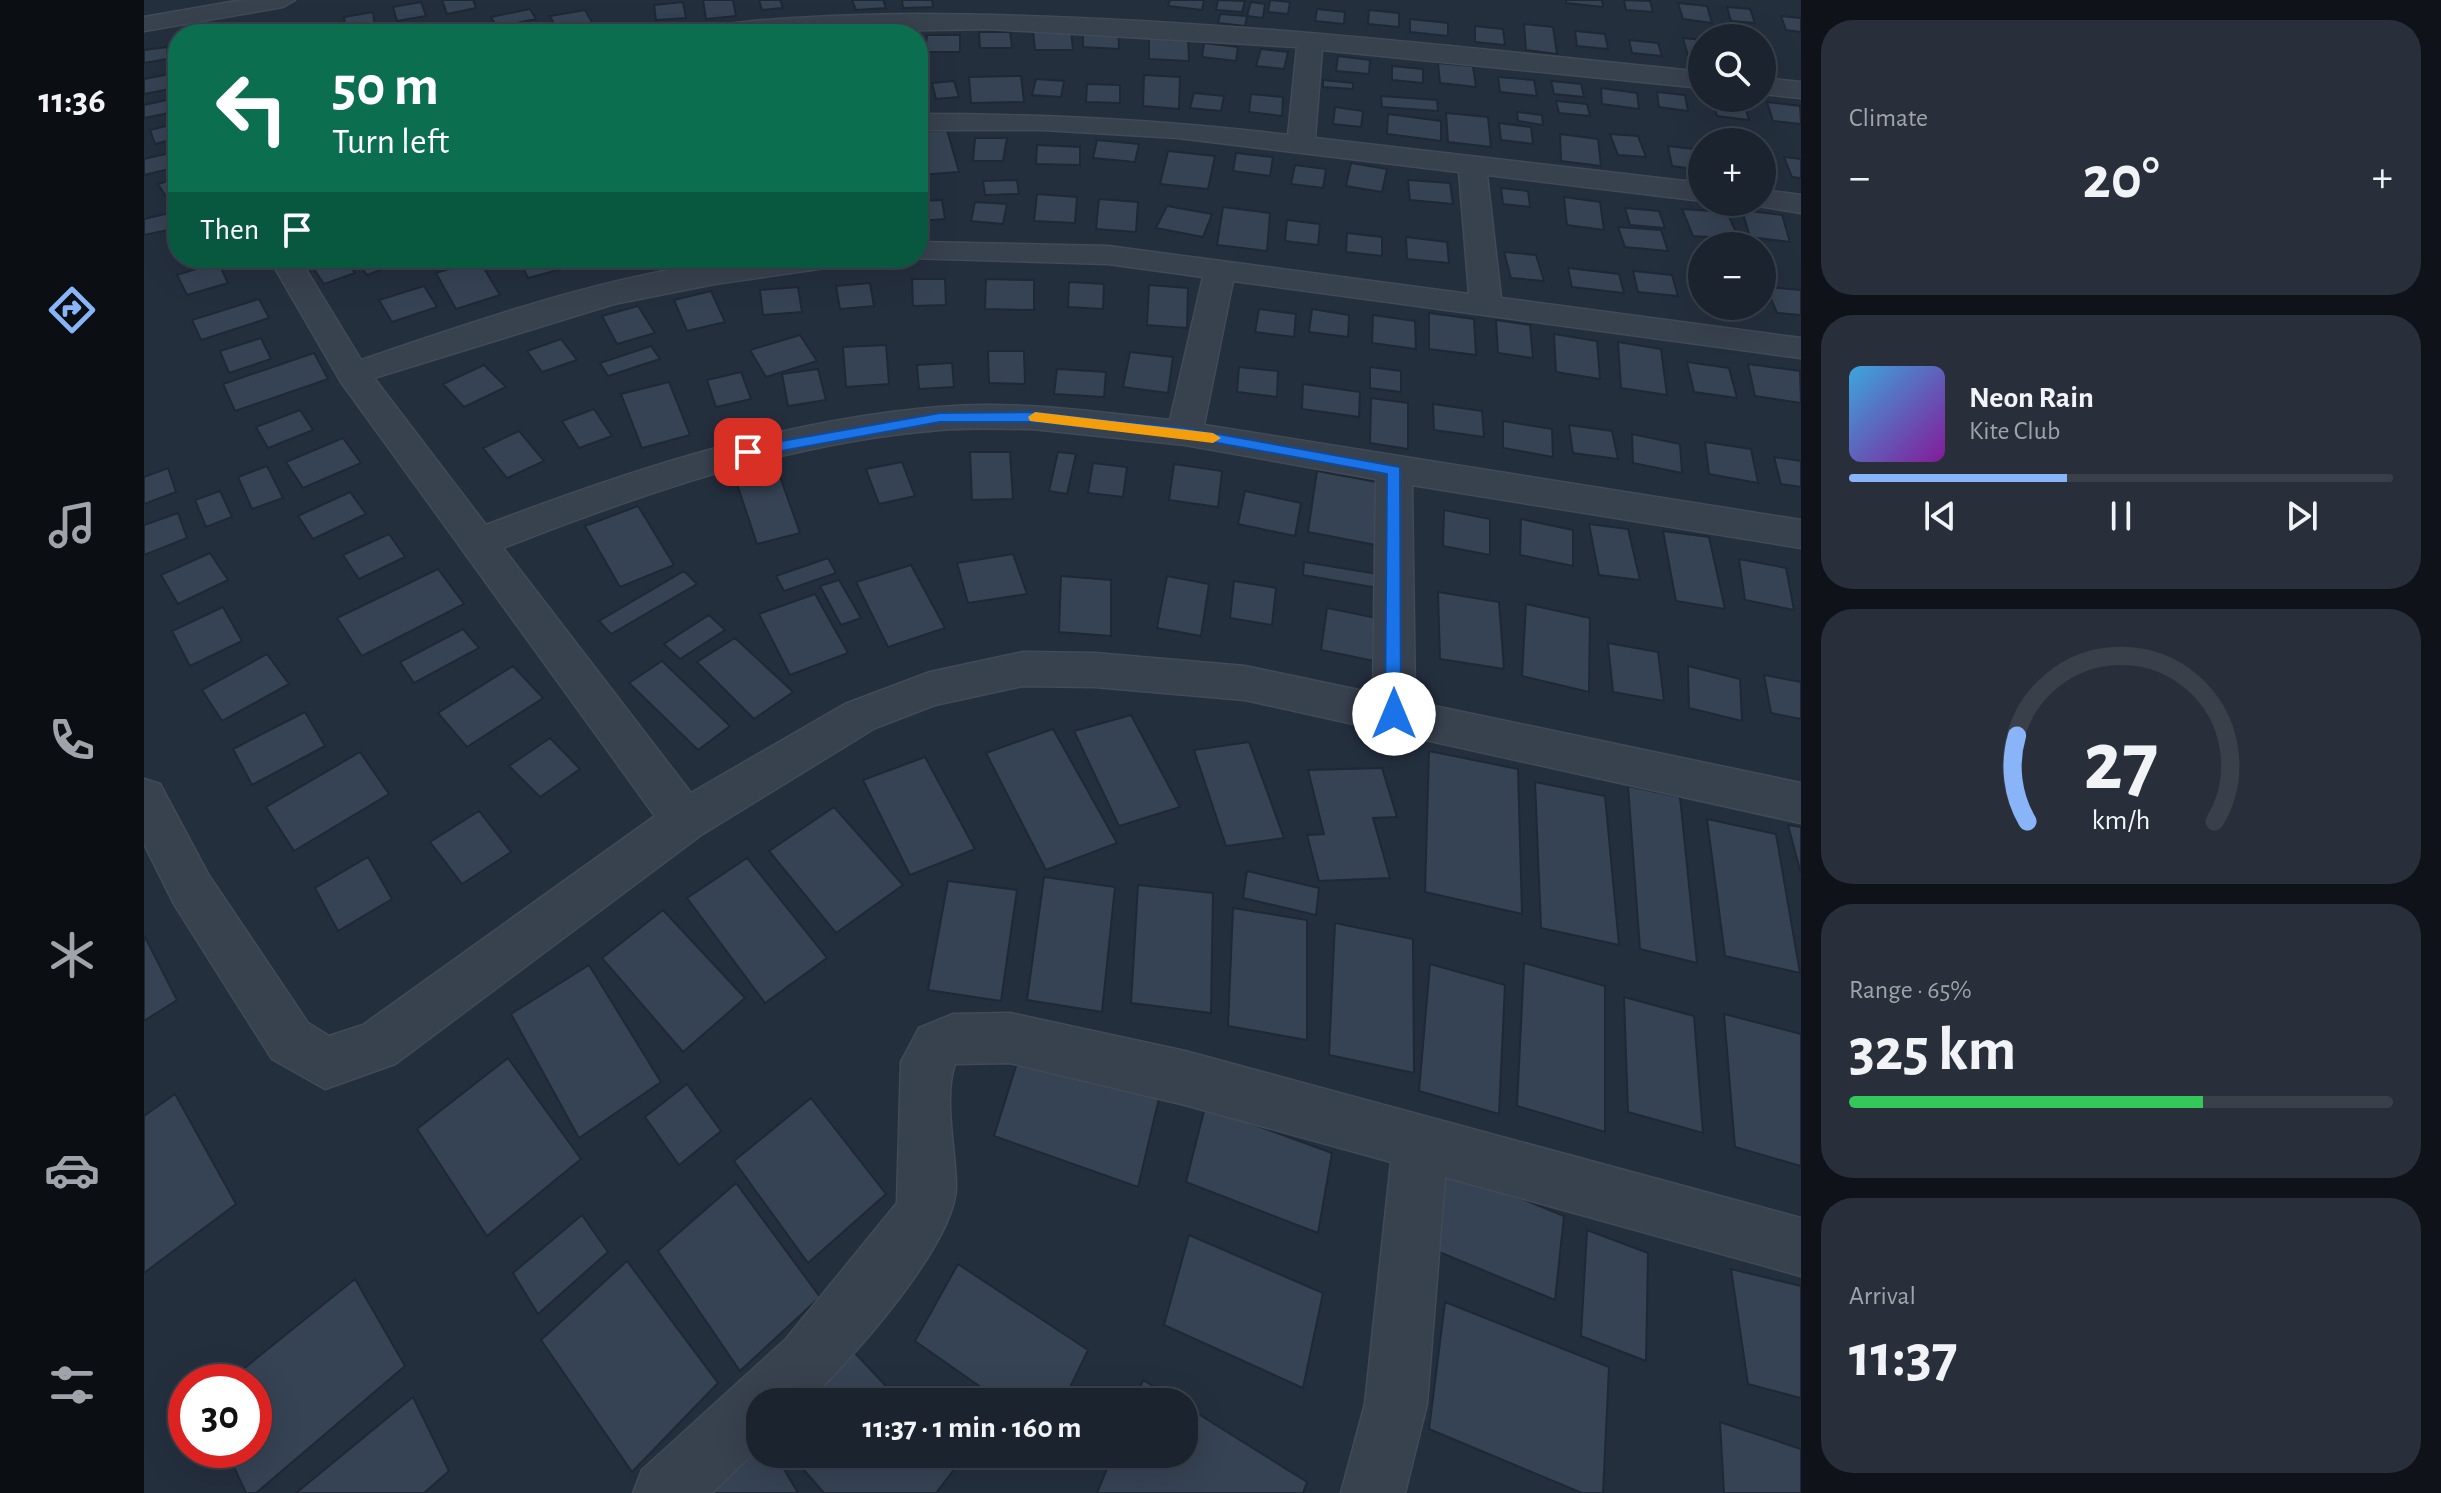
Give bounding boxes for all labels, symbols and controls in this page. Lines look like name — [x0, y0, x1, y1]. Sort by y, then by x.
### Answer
map controls — [1688, 24, 1776, 320]
button: search — [1688, 24, 1776, 112]
icon: left — [200, 56, 304, 160]
text: 50 m — [332, 59, 439, 115]
text: 11:36 — [38, 83, 106, 119]
text: Climate — [1849, 105, 1928, 131]
text: Turn left — [332, 124, 449, 160]
button: + — [1688, 128, 1776, 216]
text: 20° — [2082, 149, 2160, 209]
text: − — [1849, 156, 1870, 200]
text: + — [2372, 156, 2393, 200]
icon: arrive — [275, 208, 319, 252]
text: Then — [200, 215, 259, 245]
button: − — [1688, 232, 1776, 320]
icon: directions — [44, 282, 100, 338]
text: Neon Rain — [1969, 383, 2094, 413]
pin — [714, 418, 782, 486]
text: Kite Club — [1969, 418, 2060, 444]
icon: arrive — [726, 430, 770, 474]
icon: previous — [1918, 494, 1962, 538]
icon: pause — [2099, 494, 2143, 538]
icon: next — [2280, 494, 2324, 538]
icon: music — [44, 497, 100, 553]
position arrow — [1352, 672, 1436, 756]
icon: phone — [44, 712, 100, 768]
text: 27 — [2083, 721, 2159, 805]
text: km/h — [2092, 807, 2150, 836]
icon: climate — [44, 927, 100, 983]
text: Range · 65% — [1849, 977, 1972, 1003]
text: 325 km — [1849, 1021, 2016, 1081]
icon: car — [44, 1142, 100, 1198]
text: Arrival — [1849, 1283, 1916, 1309]
text: 11:37 — [1849, 1327, 1958, 1387]
icon: filters — [44, 1357, 100, 1413]
speed limit sign: 30 — [168, 1364, 272, 1468]
text: 11:37 · 1 min · 160 m — [862, 1413, 1082, 1443]

